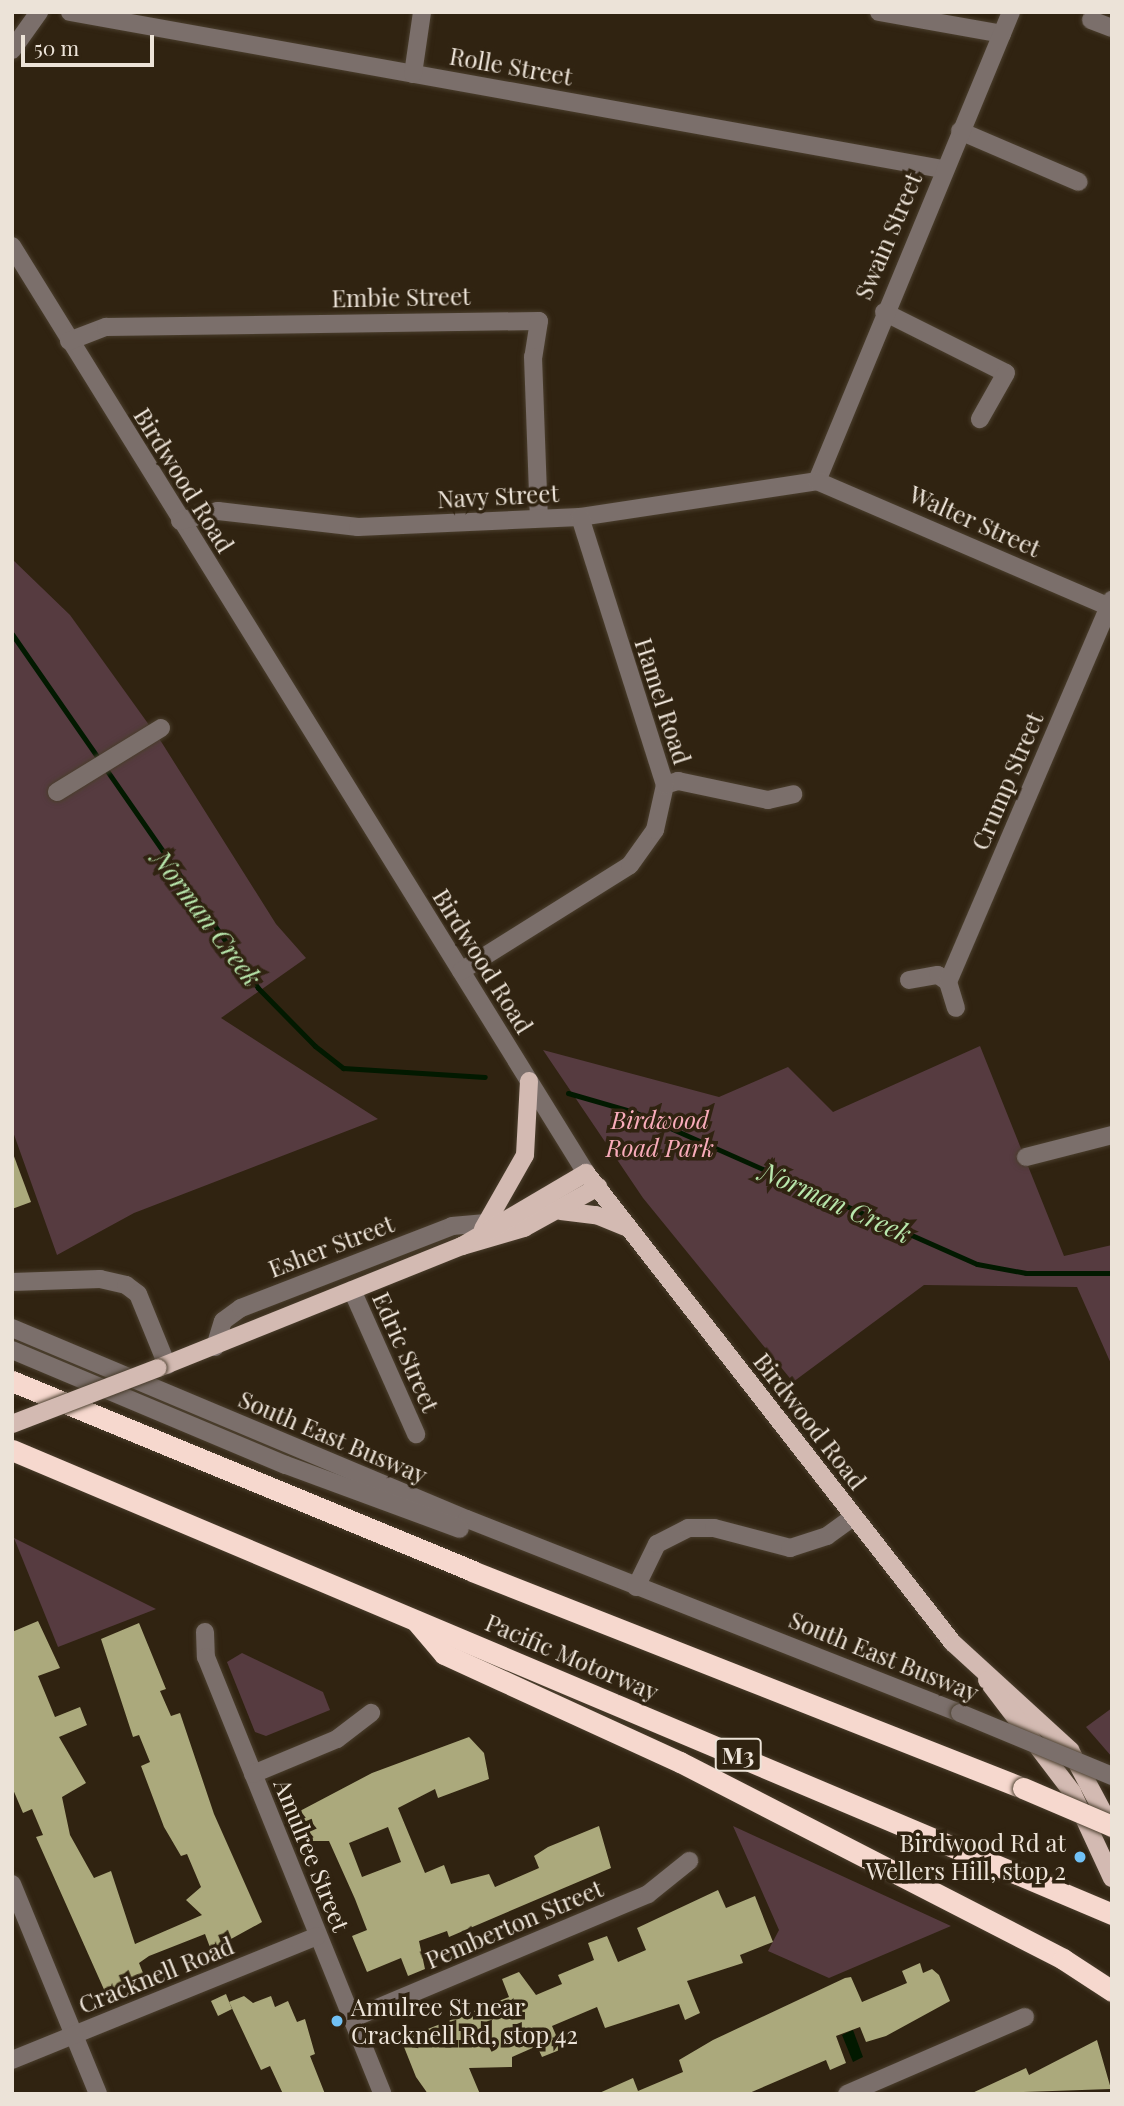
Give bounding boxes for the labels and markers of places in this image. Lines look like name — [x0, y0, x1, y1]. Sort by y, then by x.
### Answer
place label: Birdwood Rd at Wellers Hill, stop 2 — [866, 1829, 1066, 1885]
marker: Birdwood Rd at Wellers Hill, stop 2 — [1072, 1849, 1088, 1865]
place label: Amulree St near Cracknell Rd, stop 42 — [351, 1993, 579, 2049]
marker: Amulree St near Cracknell Rd, stop 42 — [329, 2013, 345, 2029]

